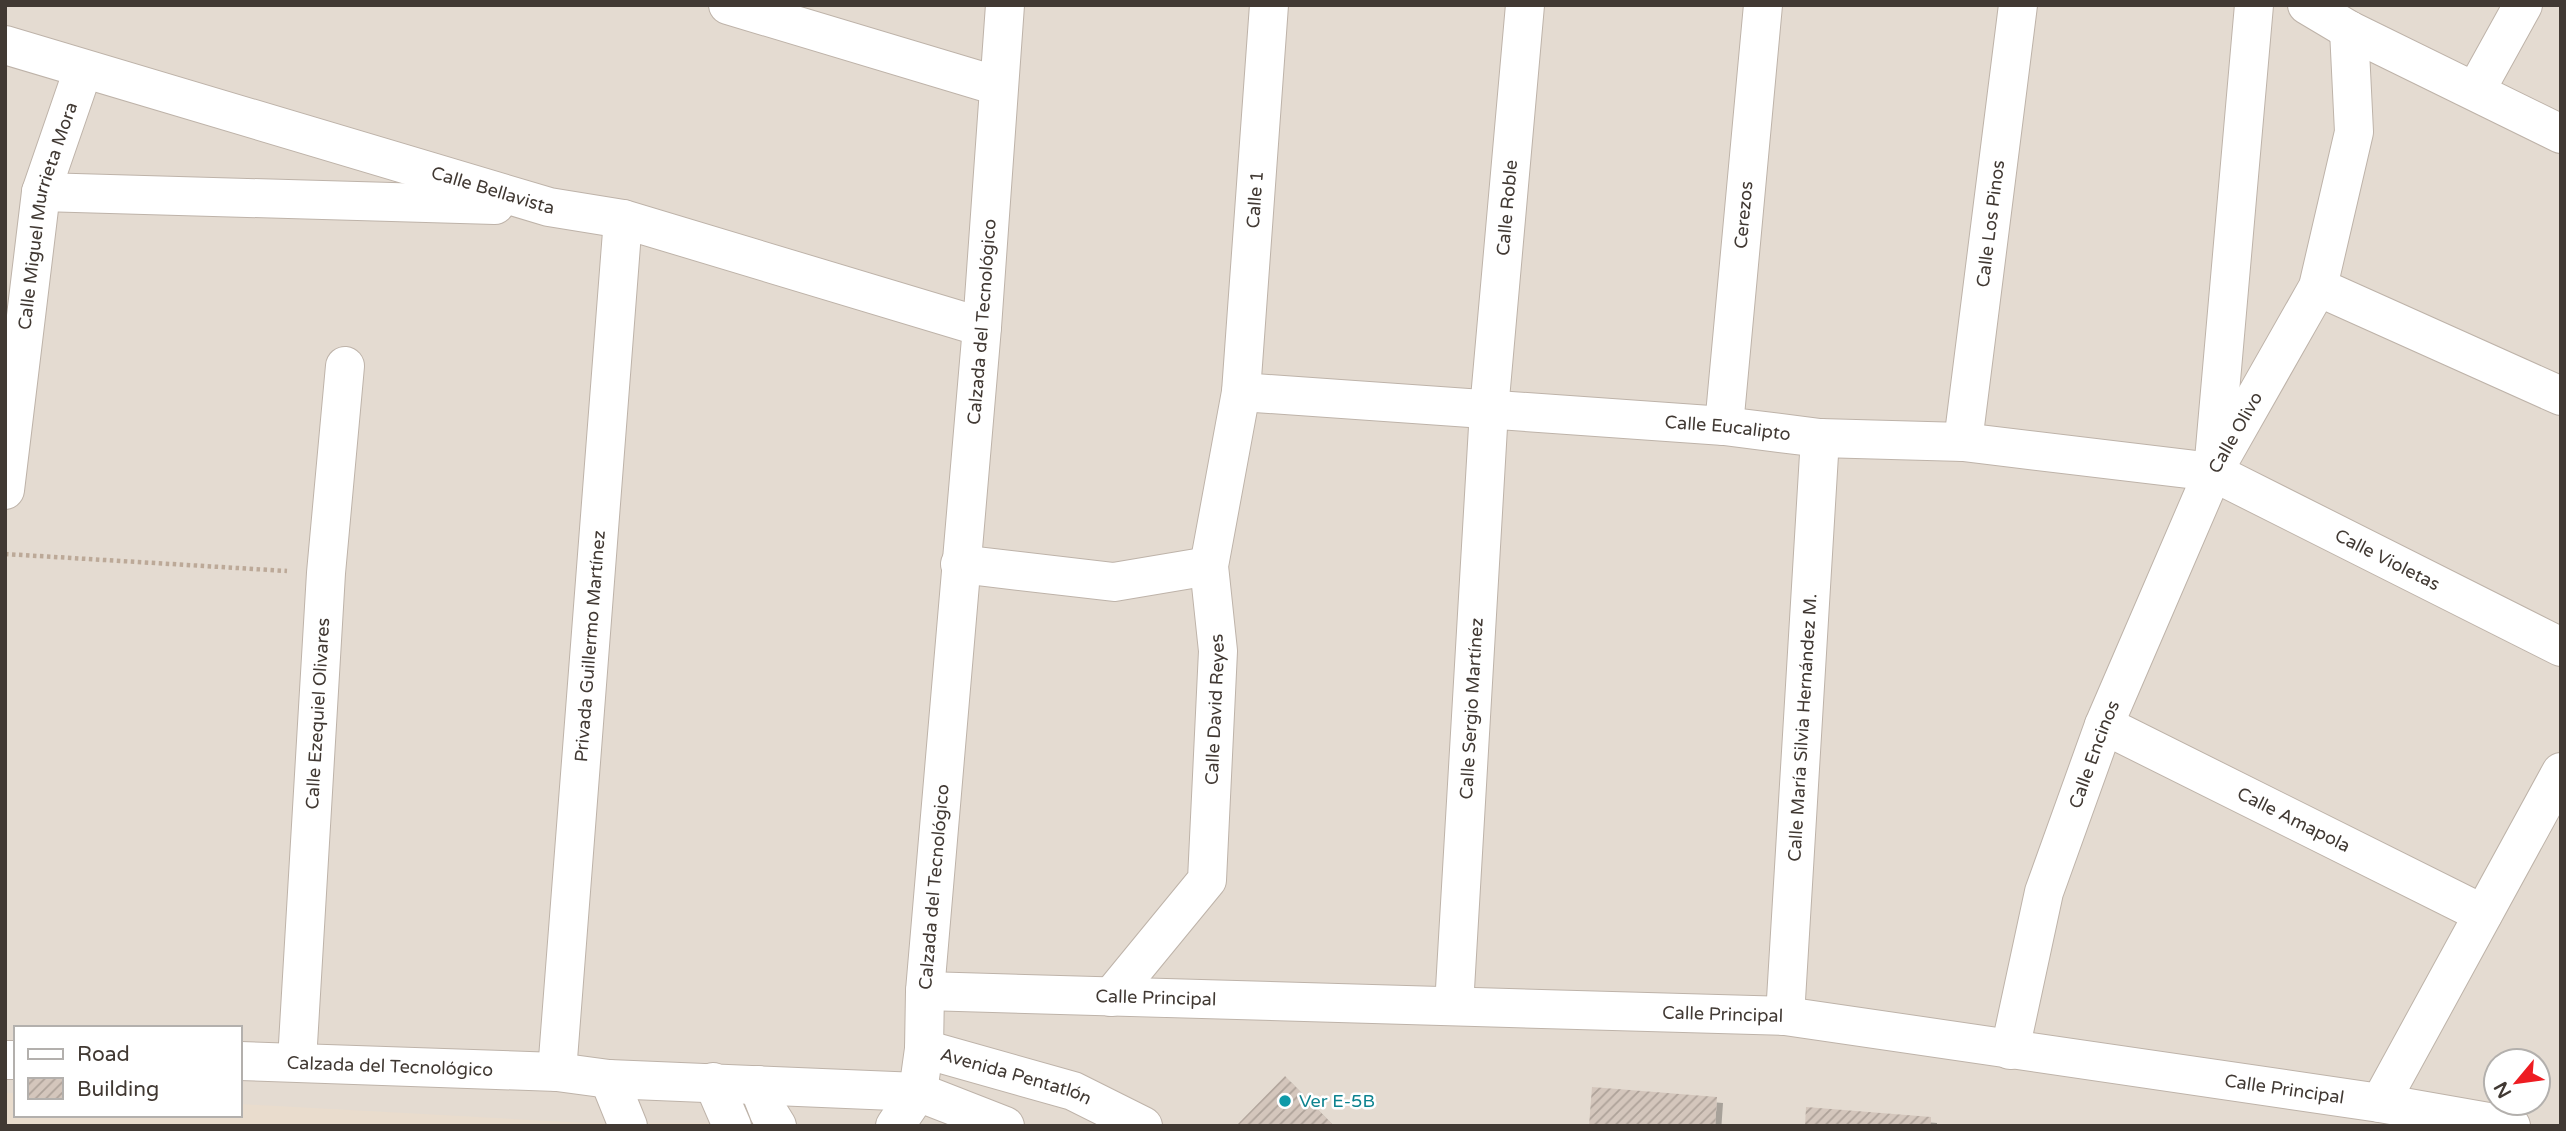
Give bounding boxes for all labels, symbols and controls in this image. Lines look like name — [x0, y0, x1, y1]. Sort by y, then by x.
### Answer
street label: Calle Miguel Murrieta Mora — [13, 99, 82, 331]
street label: Calle Roble — [1492, 159, 1522, 257]
street label: Calle Los Pinos — [1972, 159, 2009, 289]
street label: Calle Bellavista — [429, 162, 556, 219]
street label: Calle 1 — [1242, 170, 1268, 229]
street label: Cerezos — [1729, 180, 1758, 250]
street label: Calzada del Tecnológico — [963, 218, 1001, 426]
street label: Calle Olivo — [2204, 388, 2267, 477]
street label: Calle Eucalipto — [1664, 411, 1792, 445]
street label: Calle Violetas — [2331, 524, 2444, 595]
street label: Privada Guillermo Martínez — [570, 530, 610, 763]
street label: Calle María Silvia Hernández M. — [1783, 593, 1822, 862]
street label: Calle Ezequiel Olivares — [301, 617, 334, 810]
street label: Calle Sergio Martínez — [1455, 617, 1488, 800]
street label: Calle David Reyes — [1201, 633, 1229, 786]
street label: Calle Encinos — [2064, 697, 2124, 811]
street label: Calle Amapola — [2234, 782, 2354, 857]
street label: Calzada del Tecnológico — [914, 783, 954, 991]
street label: Calle Principal — [1095, 985, 1217, 1010]
street label: Calle Principal — [1662, 1001, 1783, 1027]
legend — [14, 1026, 242, 1117]
text: Road — [77, 1042, 130, 1067]
street label: Avenida Pentatlón — [938, 1043, 1096, 1110]
north arrow — [2482, 1047, 2552, 1117]
street label: Calzada del Tecnológico — [286, 1052, 493, 1081]
street label: Calle Principal — [2223, 1069, 2346, 1109]
text: Building — [77, 1077, 159, 1102]
text: N — [2490, 1078, 2516, 1102]
place label: Ver E-5B — [1299, 1090, 1375, 1112]
marker: Ver E-5B — [1277, 1093, 1293, 1109]

